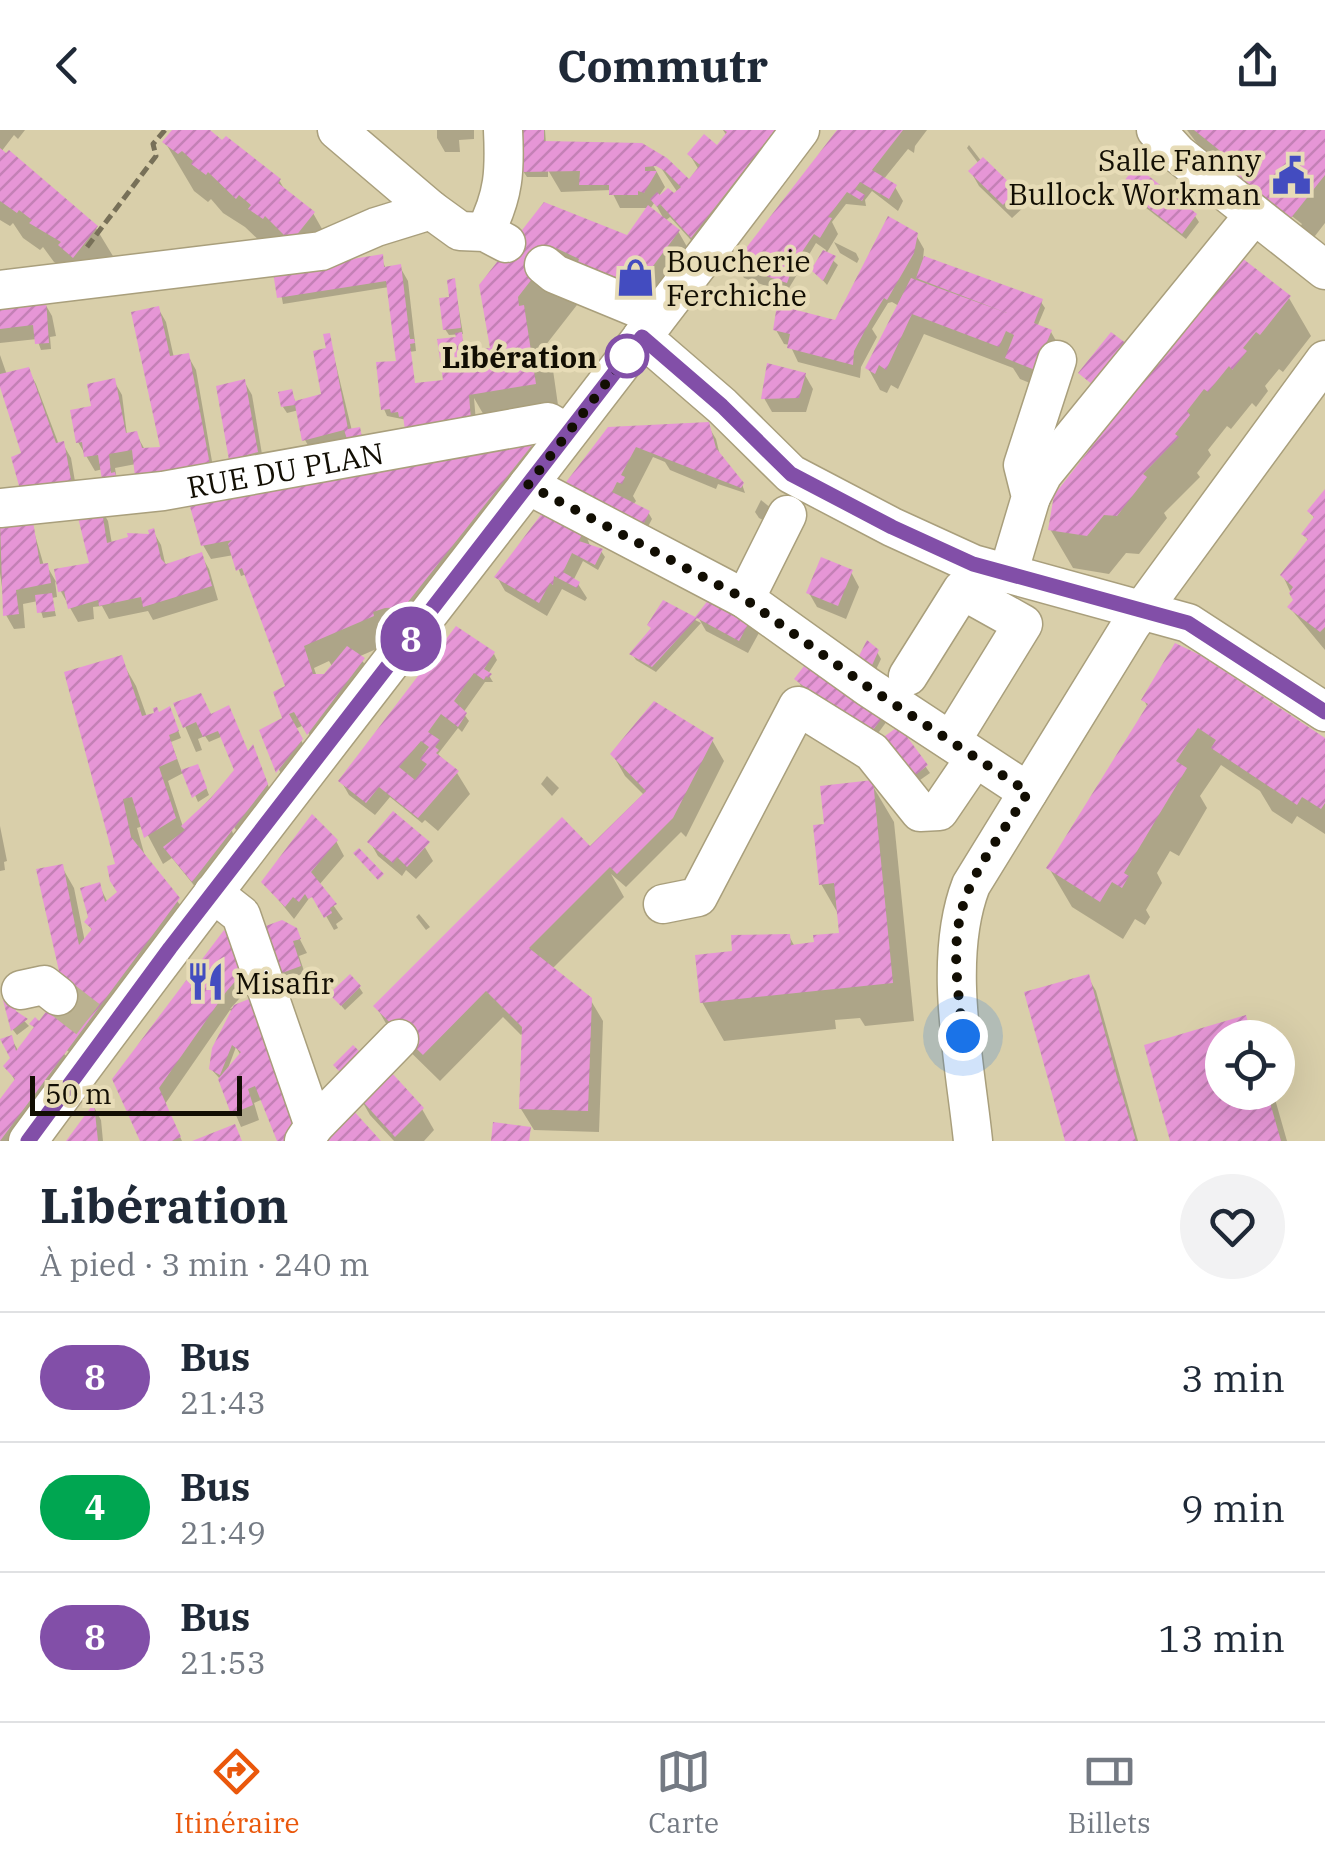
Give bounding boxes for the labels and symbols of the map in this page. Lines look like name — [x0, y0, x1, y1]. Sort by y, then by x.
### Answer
place label: Salle Fanny Bullock Workman — [1008, 140, 1261, 213]
public building icon: Salle Fanny Bullock Workman — [1270, 155, 1312, 197]
place label: Boucherie Ferchiche — [666, 241, 811, 314]
shop icon: Boucherie Ferchiche — [615, 256, 657, 298]
marker: Libération — [606, 335, 648, 377]
place label: Libération — [442, 337, 597, 376]
street label: RUE DU PLAN — [184, 432, 387, 506]
line badge: 8 — [378, 606, 444, 672]
restaurant icon: Misafir — [184, 961, 226, 1003]
place label: Misafir — [235, 963, 334, 1002]
your location — [938, 1011, 988, 1061]
scale bar — [30, 1071, 242, 1116]

